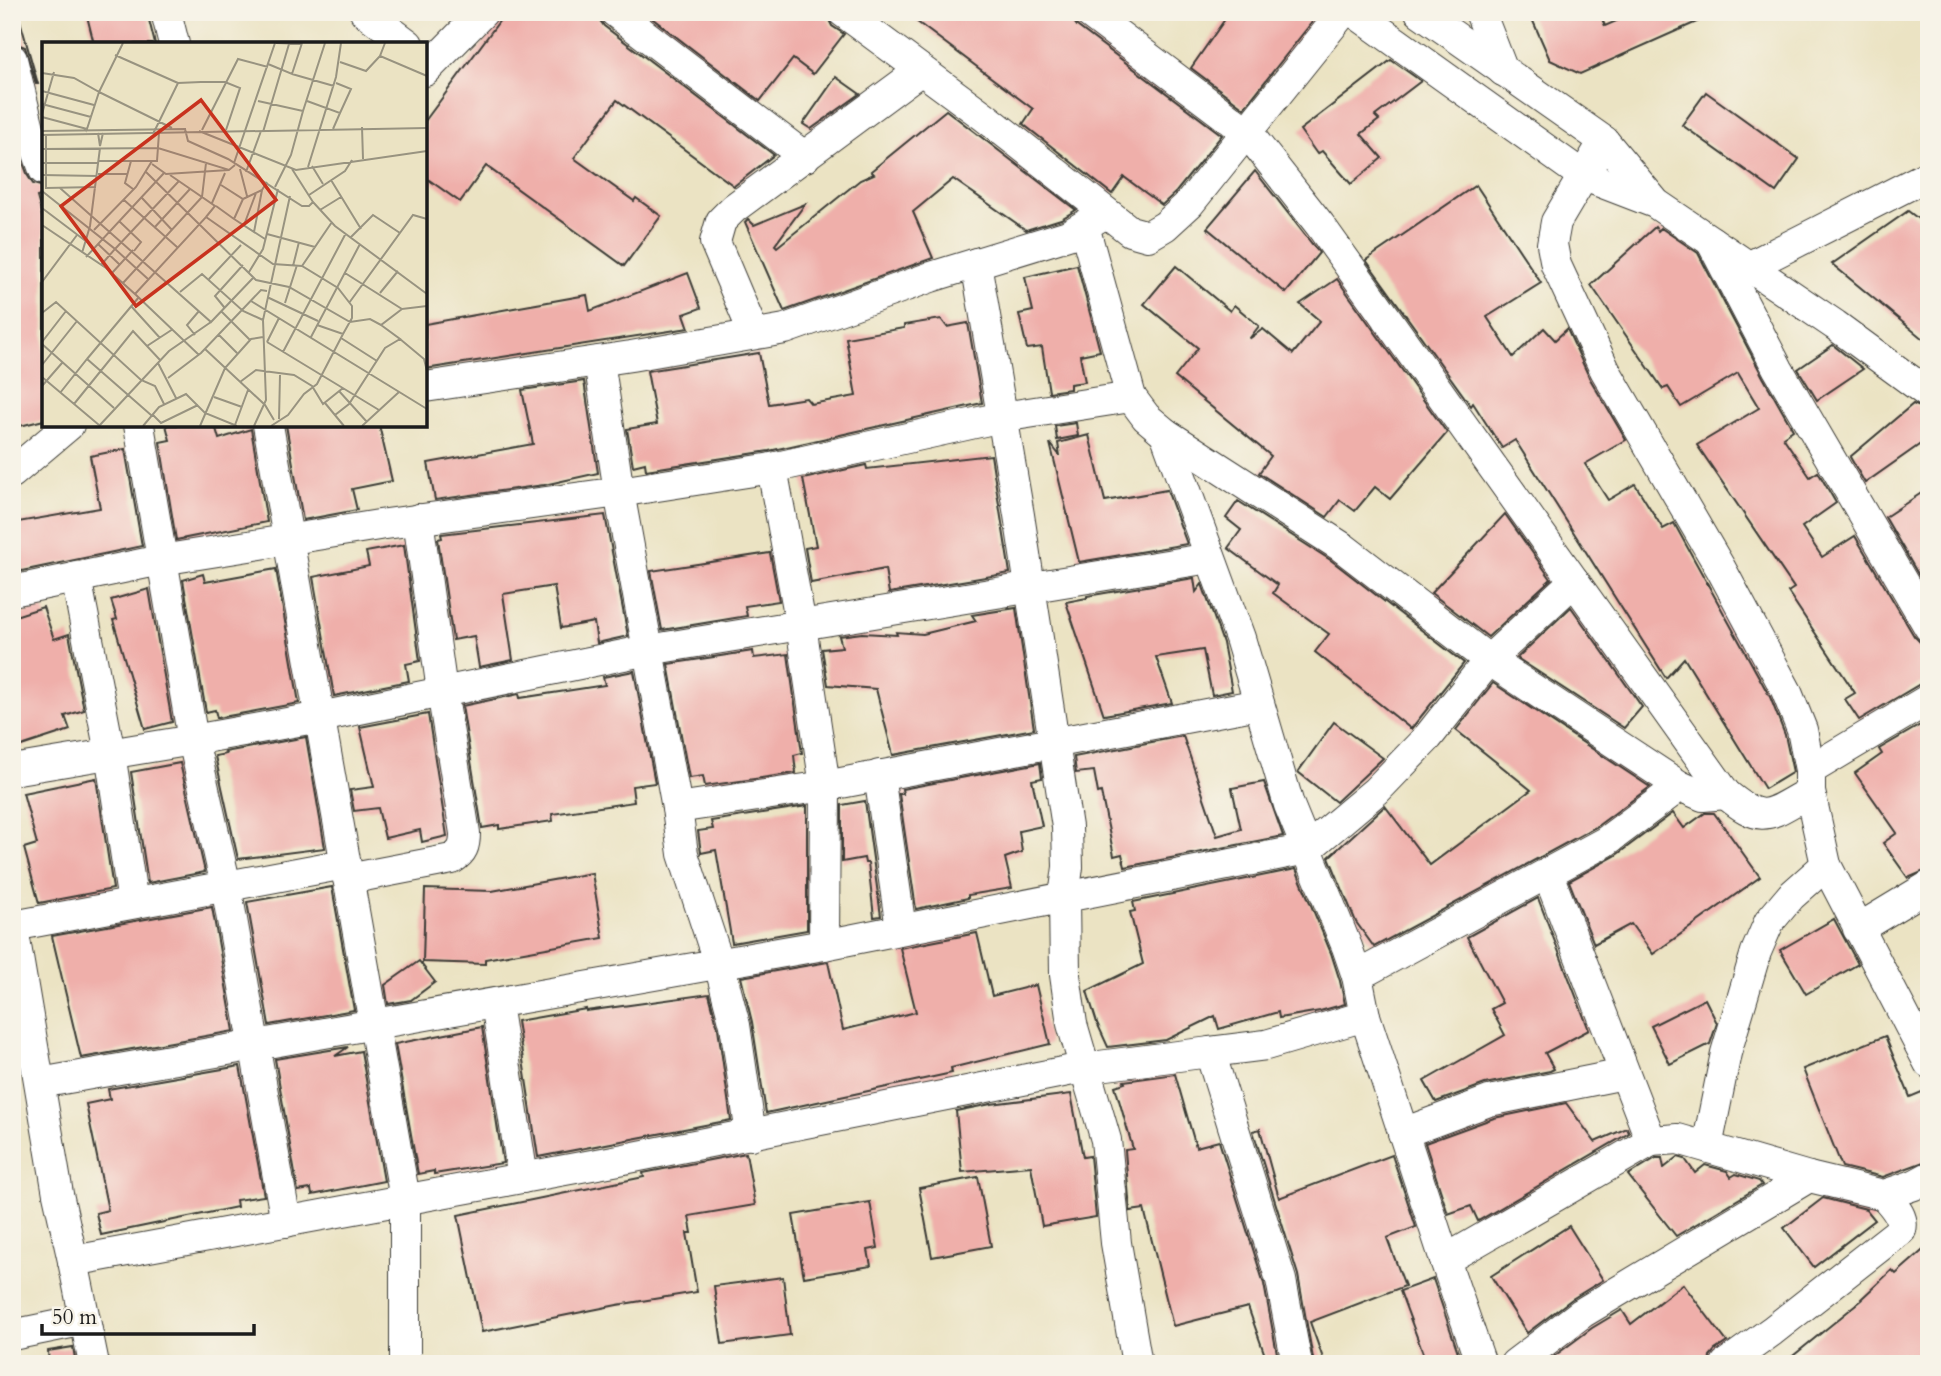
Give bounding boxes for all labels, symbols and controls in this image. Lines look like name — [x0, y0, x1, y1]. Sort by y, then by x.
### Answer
inset map — [42, 42, 427, 427]
scale bar — [42, 1292, 254, 1336]
text: 50 m — [52, 1303, 97, 1332]

